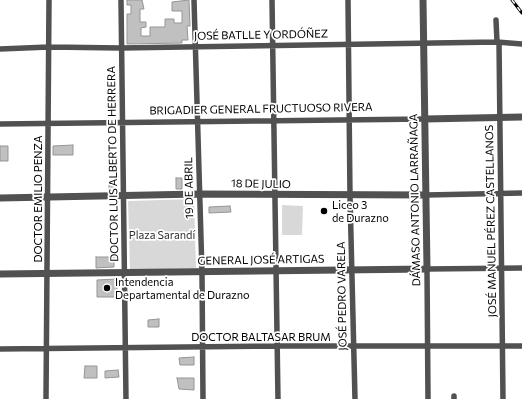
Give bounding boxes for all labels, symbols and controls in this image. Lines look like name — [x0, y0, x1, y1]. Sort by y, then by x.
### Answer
street label: JOSÉ BATLLE Y ORDÓÑEZ — [194, 27, 328, 43]
street label: DOCTOR LUIS ALBERTO DE HERRERA — [105, 66, 121, 262]
street label: BRIGADIER GENERAL FRUCTUOSO RIVERA — [149, 100, 373, 118]
street label: DÁMASO ANTONIO LARRAÑAGA — [407, 114, 423, 286]
street label: JOSÉ MANUEL PÉREZ CASTELLANOS — [483, 125, 499, 317]
street label: DOCTOR EMILIO PENZA — [31, 135, 45, 263]
street label: 19 DE ABRIL — [182, 157, 196, 219]
street label: 18 DE JULIO — [231, 177, 291, 191]
place label: Liceo 3 de Durazno — [332, 198, 389, 224]
marker: Liceo 3 de Durazno — [319, 206, 329, 216]
park label: Plaza Sarandí — [129, 228, 195, 242]
street label: JOSÉ PEDRO VARELA — [334, 241, 350, 351]
street label: GENERAL JOSÉ ARTIGAS — [197, 252, 325, 268]
place label: Intendencia Departamental de Durazno — [115, 275, 250, 301]
marker: Intendencia Departamental de Durazno — [102, 283, 112, 293]
street label: DOCTOR BALTASAR BRUM — [191, 330, 331, 344]

